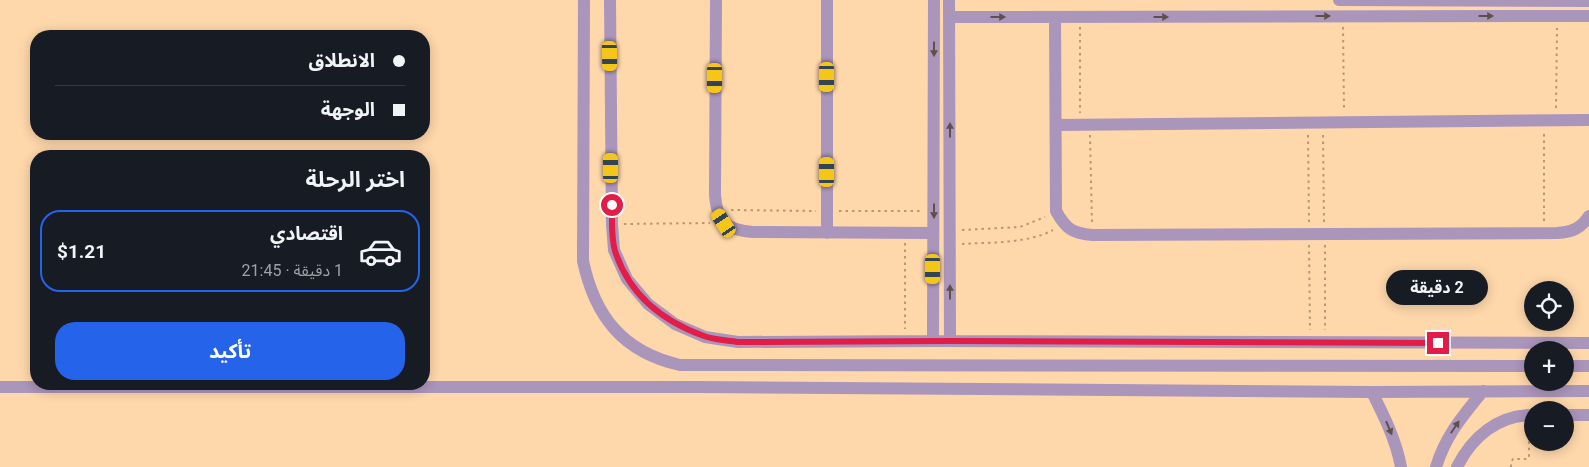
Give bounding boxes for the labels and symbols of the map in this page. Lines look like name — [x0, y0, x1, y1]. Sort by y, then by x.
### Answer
one-way arrow — [1316, 12, 1332, 20]
one-way arrow — [1478, 12, 1494, 20]
one-way arrow — [991, 13, 1007, 21]
one-way arrow — [1153, 13, 1169, 21]
car — [602, 41, 617, 71]
one-way arrow — [930, 41, 938, 57]
car — [819, 62, 834, 92]
car — [707, 63, 722, 93]
one-way arrow — [946, 121, 954, 137]
car — [603, 153, 618, 183]
car — [819, 157, 834, 187]
route start — [601, 194, 623, 216]
one-way arrow — [930, 203, 938, 219]
car — [709, 206, 738, 240]
car — [925, 254, 940, 284]
callout: 2 دقيقة — [1387, 270, 1489, 306]
one-way arrow — [946, 284, 954, 300]
route end — [1427, 332, 1449, 354]
one-way arrow — [1450, 420, 1460, 434]
one-way arrow — [1385, 421, 1393, 435]

